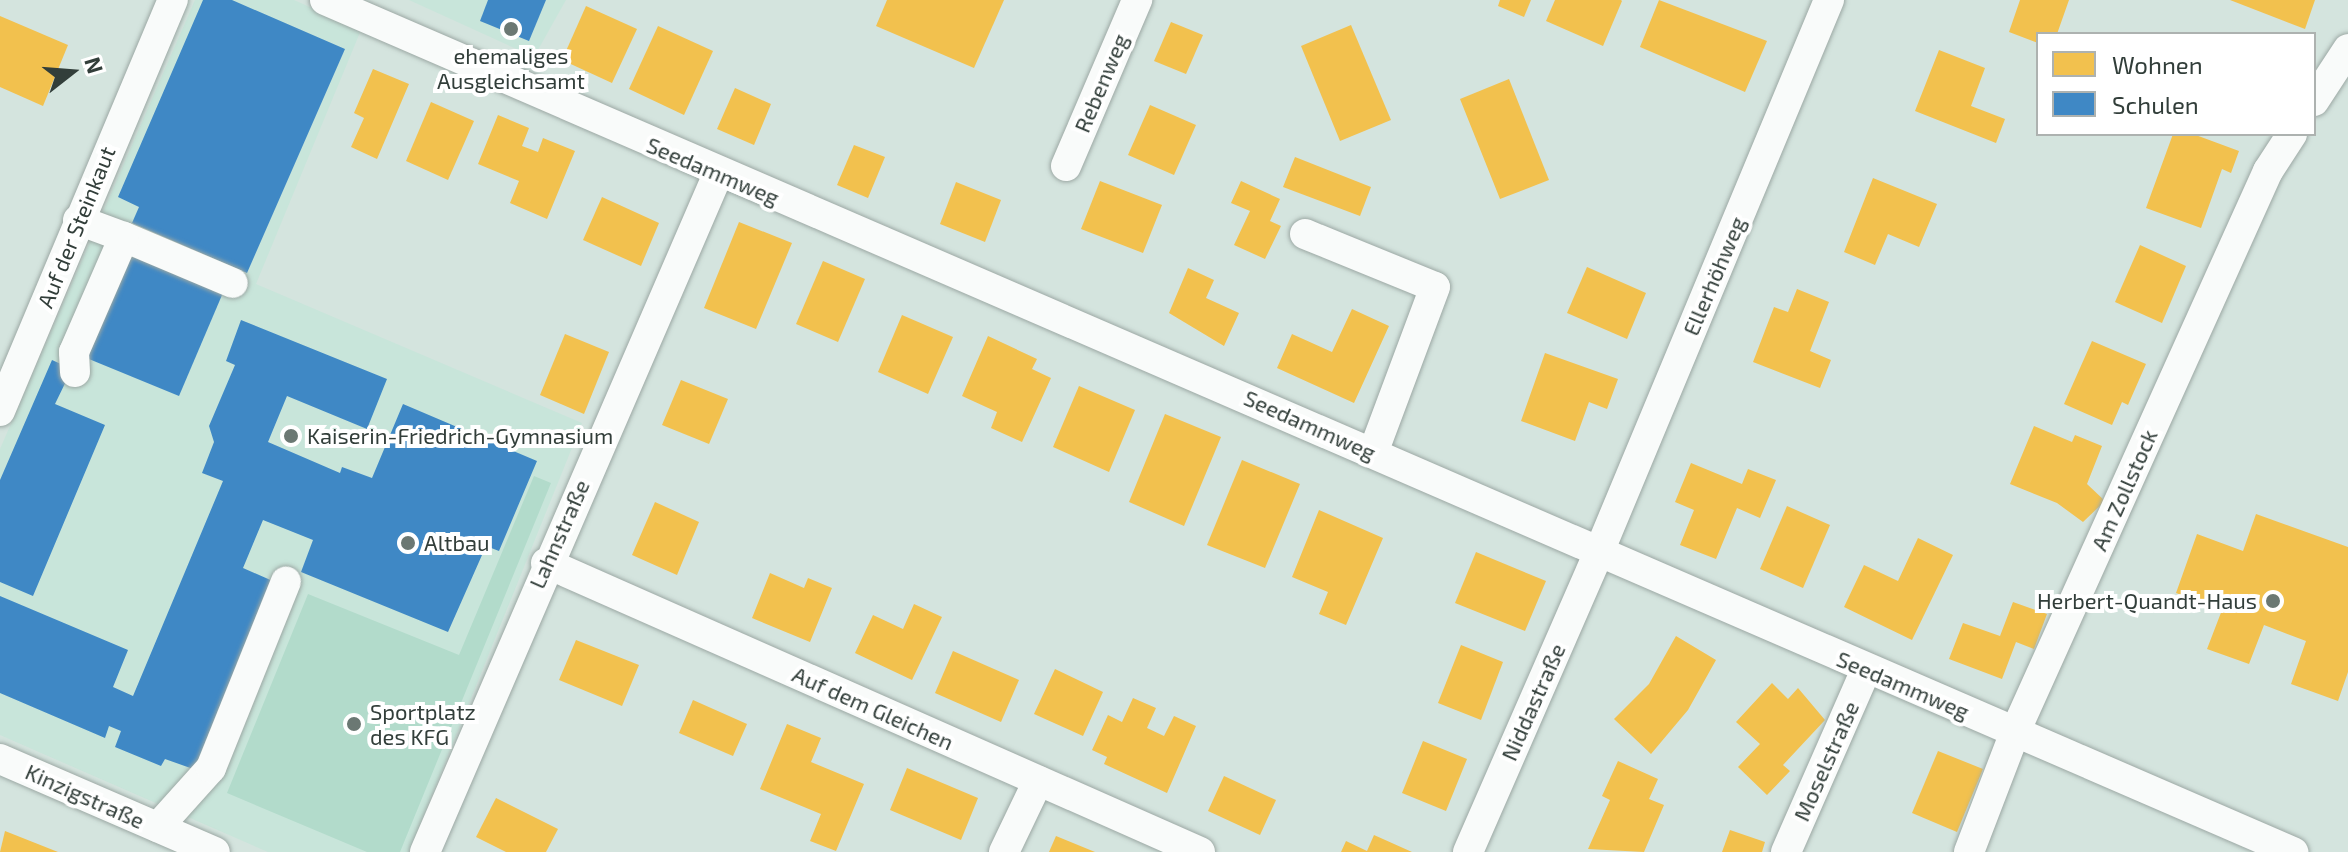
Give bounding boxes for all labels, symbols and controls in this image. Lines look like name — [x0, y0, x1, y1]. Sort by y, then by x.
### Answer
marker: ehemaliges Ausgleichsamt — [502, 20, 520, 38]
street label: Rebenweg — [1068, 30, 1134, 136]
north arrow — [32, 32, 112, 112]
legend — [2036, 32, 2316, 136]
place label: ehemaliges Ausgleichsamt — [437, 42, 585, 94]
text: Wohnen — [2112, 50, 2203, 79]
text: N — [80, 54, 110, 76]
text: Schulen — [2112, 90, 2199, 119]
street label: Seedammweg — [643, 131, 783, 211]
street label: Auf der Steinkaut — [31, 142, 121, 312]
street label: Ellerhöhweg — [1677, 213, 1751, 339]
street label: Seedammweg — [1240, 384, 1380, 466]
place label: Kaiserin-Friedrich-Gymnasium — [307, 423, 613, 449]
street label: Am Zollstock — [2086, 425, 2162, 555]
marker: Kaiserin-Friedrich-Gymnasium — [282, 427, 300, 445]
street label: Lahnstraße — [523, 476, 595, 592]
place label: Altbau — [424, 530, 490, 556]
marker: Altbau — [399, 534, 417, 552]
place label: Herbert-Quandt-Haus — [2037, 588, 2257, 614]
marker: Herbert-Quandt-Haus — [2264, 592, 2282, 610]
street label: Niddastraße — [1495, 639, 1571, 765]
street label: Seedammweg — [1833, 645, 1973, 725]
street label: Auf dem Gleichen — [788, 661, 958, 755]
street label: Moselstraße — [1788, 697, 1864, 825]
place label: Sportplatz des KFG — [370, 698, 476, 750]
marker: Sportplatz des KFG — [345, 715, 363, 733]
street label: Kinzigstraße — [21, 758, 149, 834]

